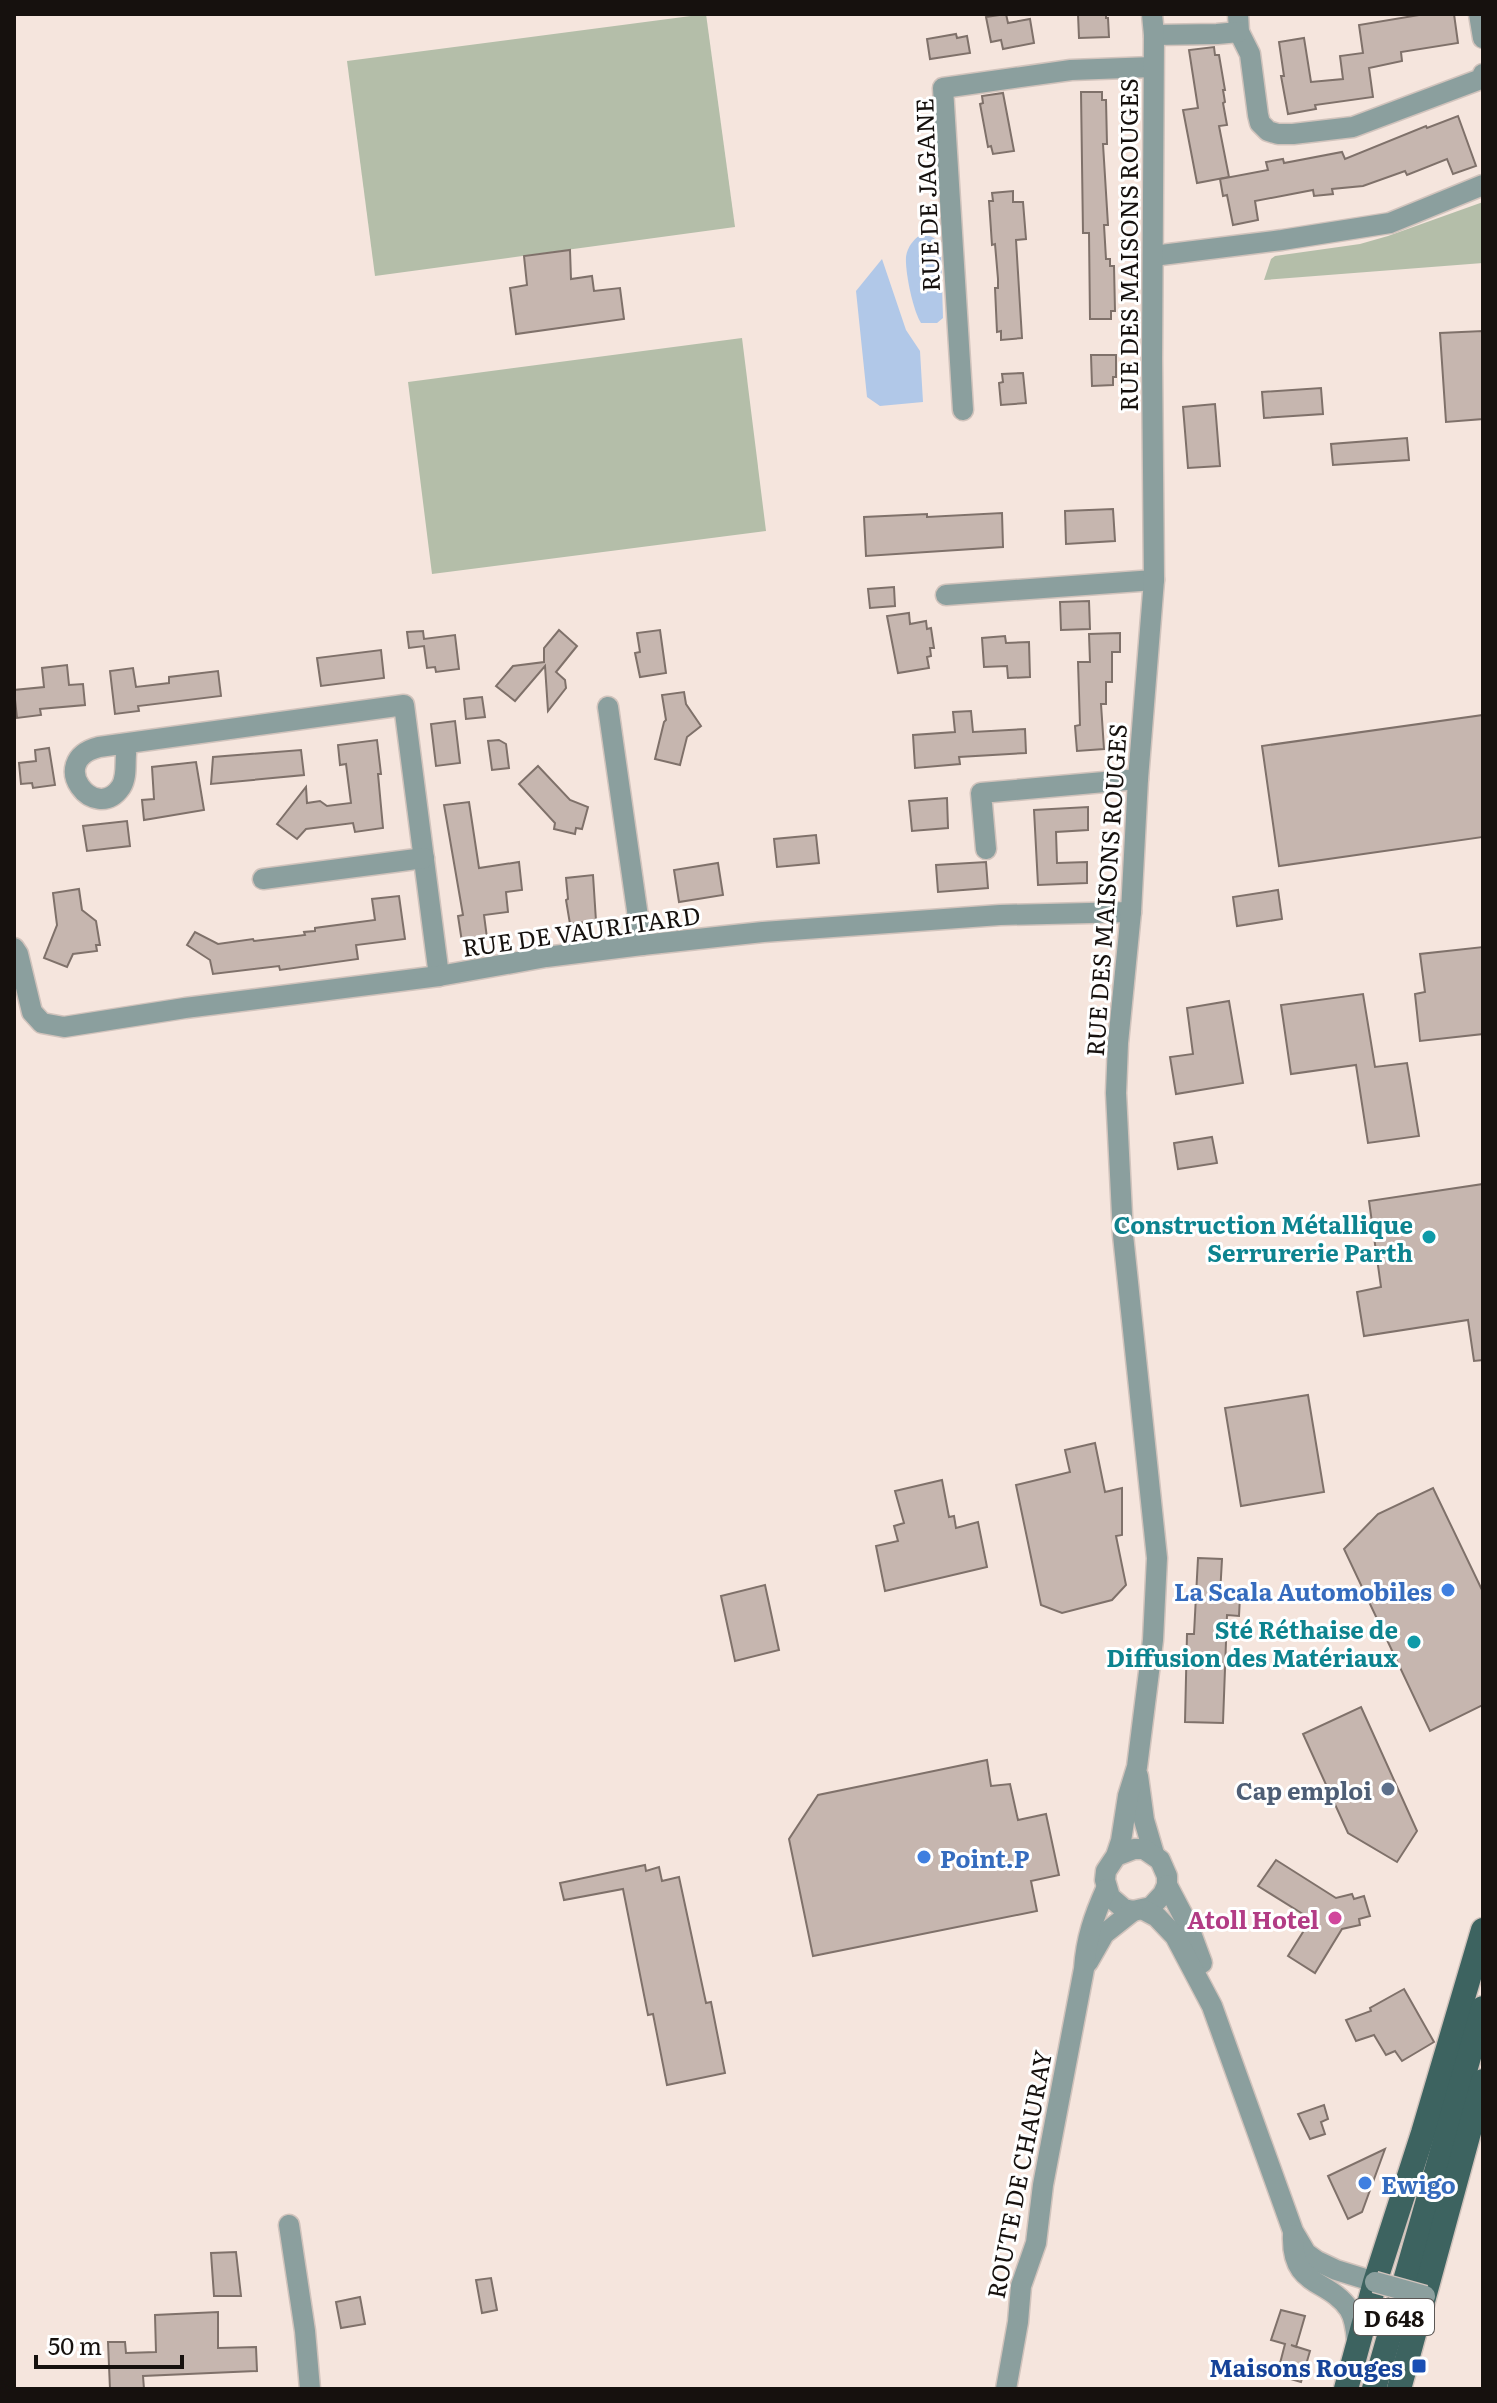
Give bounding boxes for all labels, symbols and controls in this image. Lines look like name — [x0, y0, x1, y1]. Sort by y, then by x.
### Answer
street label: RUE DES MAISONS ROUGES — [1110, 78, 1145, 412]
street label: RUE DE JAGANE — [905, 98, 947, 292]
street label: RUE DES MAISONS ROUGES — [1076, 722, 1134, 1058]
street label: RUE DE VAURITARD — [460, 896, 702, 964]
place label: Construction Métallique Serrurerie Parth — [1113, 1206, 1413, 1269]
marker: Construction Métallique Serrurerie Parth — [1420, 1228, 1438, 1246]
place label: La Scala Automobiles — [1174, 1573, 1432, 1608]
marker: La Scala Automobiles — [1439, 1581, 1457, 1599]
place label: Sté Réthaise de Diffusion des Matériaux — [1106, 1611, 1399, 1674]
marker: Sté Réthaise de Diffusion des Matériaux — [1405, 1633, 1423, 1651]
place label: Cap emploi — [1236, 1772, 1372, 1807]
marker: Cap emploi — [1379, 1780, 1397, 1798]
place label: Point.P — [940, 1840, 1030, 1875]
marker: Point.P — [915, 1848, 933, 1866]
place label: Atoll Hotel — [1187, 1901, 1319, 1936]
marker: Atoll Hotel — [1326, 1909, 1344, 1927]
street label: ROUTE DE CHAURAY — [977, 2047, 1059, 2301]
place label: Ewigo — [1381, 2166, 1456, 2201]
marker: Ewigo — [1356, 2174, 1374, 2192]
road number: D 648 — [1354, 2299, 1434, 2335]
scale bar — [36, 2319, 182, 2369]
text: 50 m — [48, 2327, 102, 2362]
place label: Maisons Rouges — [1209, 2349, 1403, 2384]
marker: Maisons Rouges — [1410, 2357, 1428, 2375]

